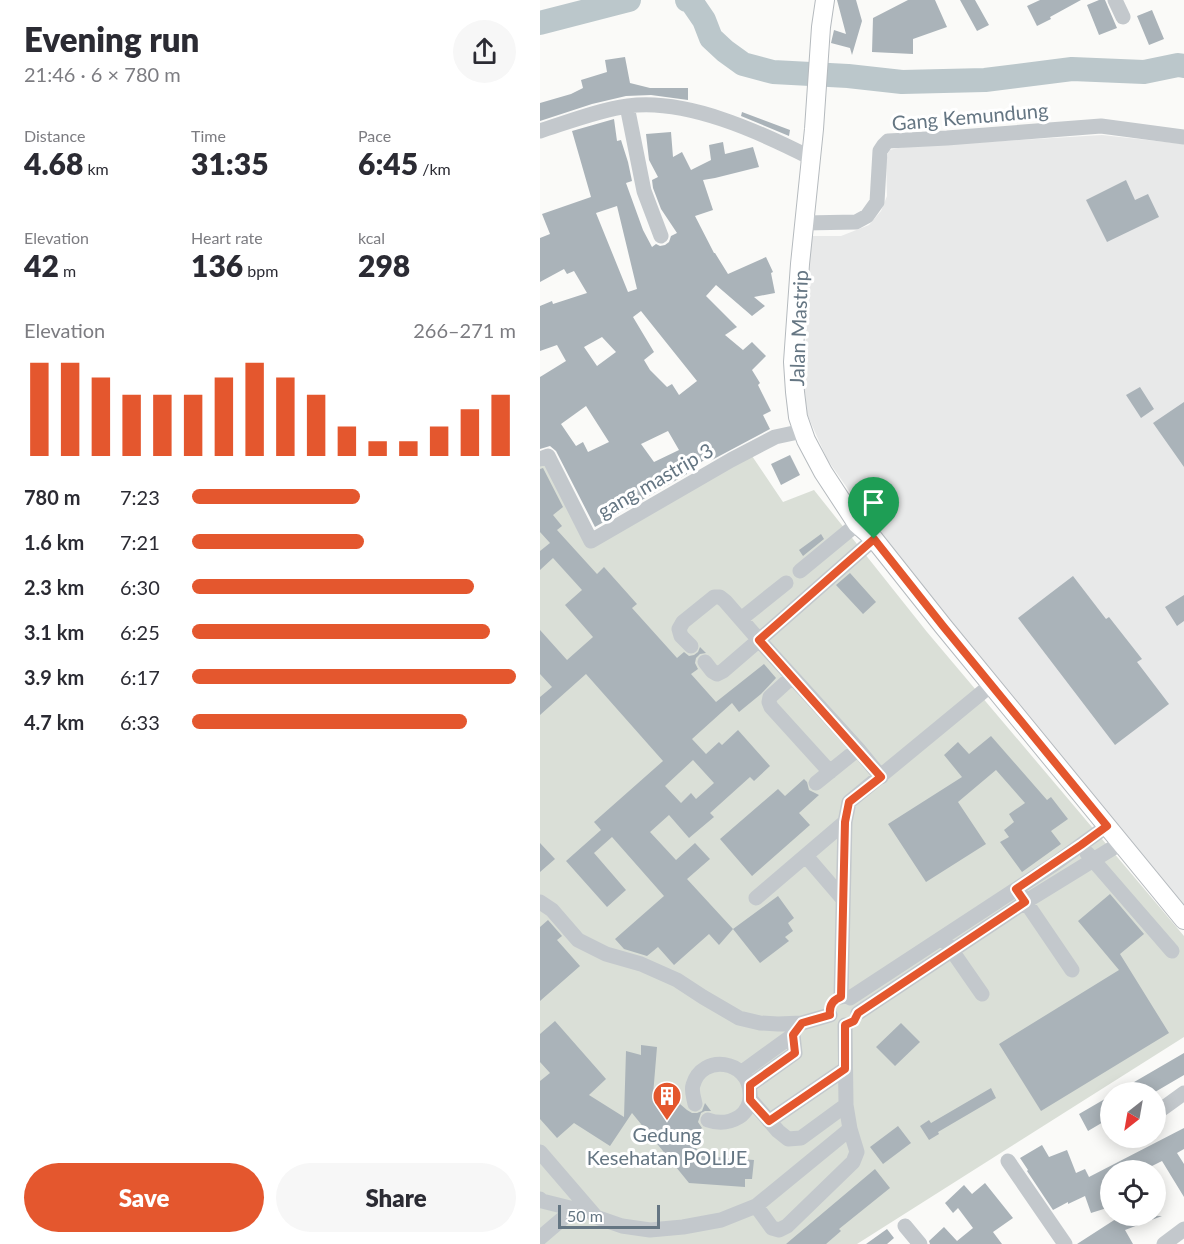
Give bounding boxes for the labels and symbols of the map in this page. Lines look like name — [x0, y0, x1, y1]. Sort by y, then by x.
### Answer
street label: Gang Kemundung — [891, 97, 1049, 135]
street label: Jalan Mastrip — [784, 269, 812, 387]
street label: gang mastrip 3 — [593, 437, 717, 523]
pin — [848, 477, 899, 539]
building icon: Gedung Kesehatan POLIJE — [651, 1080, 683, 1122]
north arrow — [1100, 1082, 1166, 1148]
place label: Gedung Kesehatan POLIJE — [587, 1122, 747, 1169]
scale bar — [558, 1202, 660, 1230]

